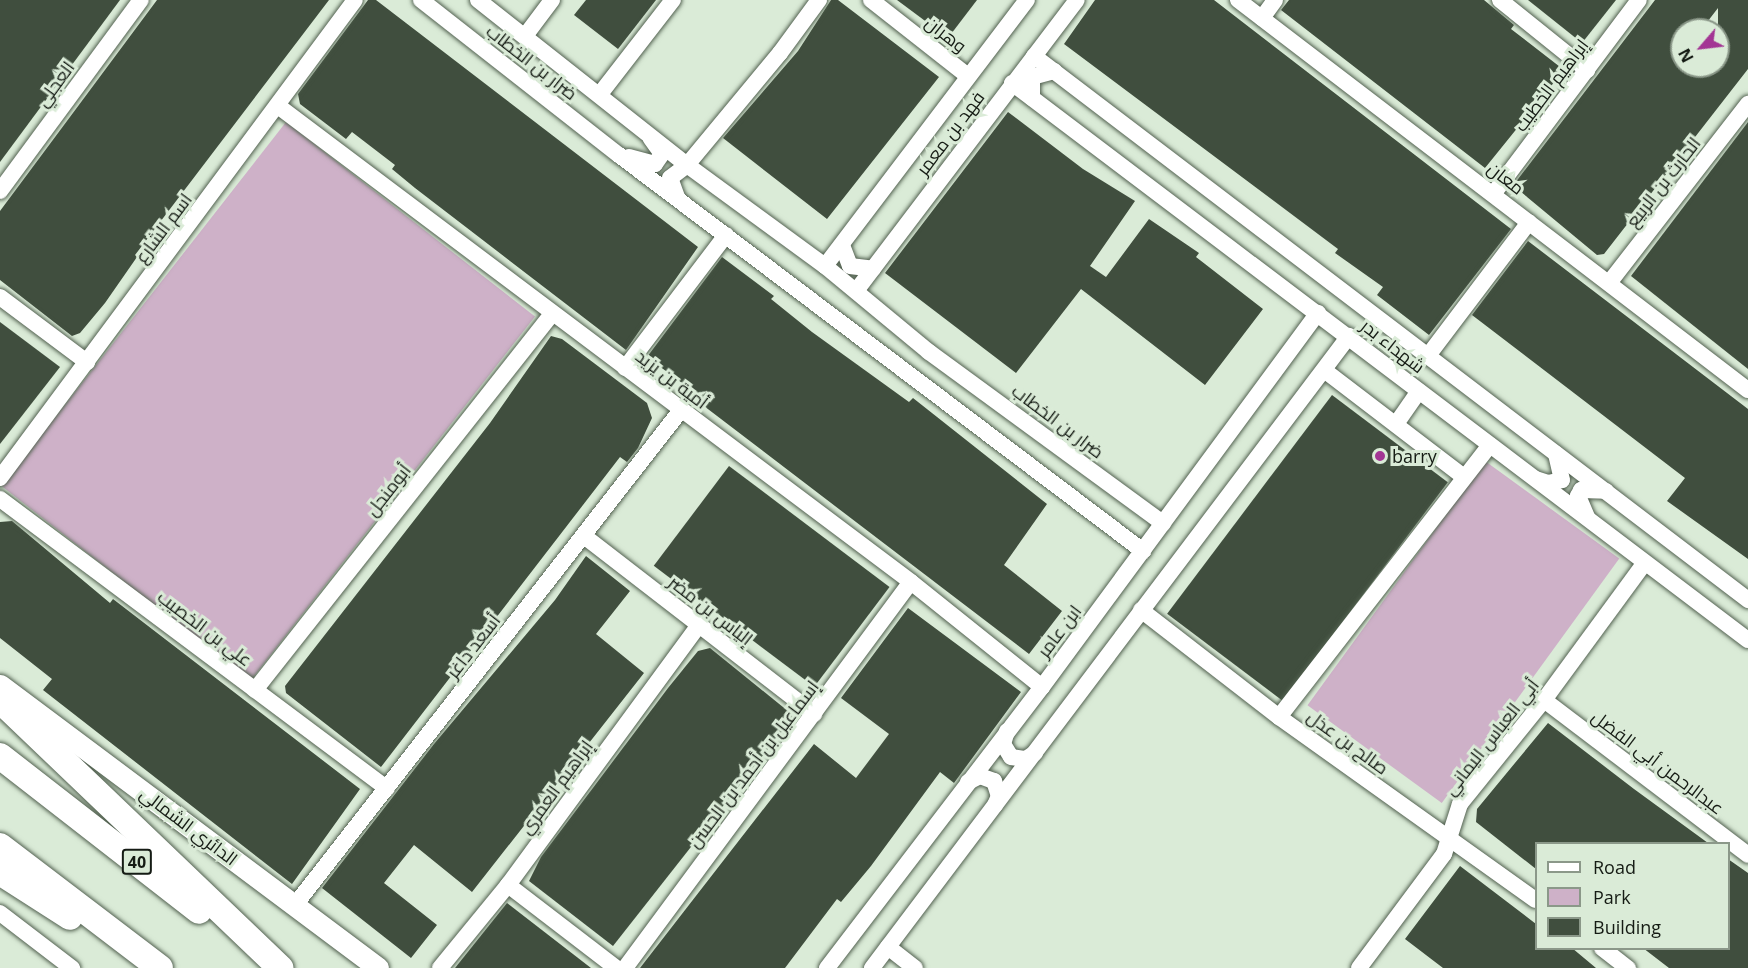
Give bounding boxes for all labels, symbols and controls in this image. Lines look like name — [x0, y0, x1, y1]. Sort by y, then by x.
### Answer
street label: وهران — [921, 11, 971, 57]
north arrow — [1670, 18, 1730, 78]
street label: ضرار بن الخطاب — [482, 20, 582, 104]
street label: إبراهيم الخطيب — [1509, 35, 1593, 135]
text: N — [1673, 45, 1699, 66]
street label: العجلي — [31, 57, 79, 111]
street label: فهد بن معمر — [911, 87, 989, 179]
street label: الحارث بن الربيع — [1621, 133, 1705, 231]
street label: معان — [1483, 157, 1529, 199]
street label: اسم الشارع — [130, 189, 196, 267]
street label: شهداء بدر — [1357, 314, 1429, 378]
street label: أمية بن يزيد — [632, 345, 712, 413]
street label: ضرار بن الخطاب — [1008, 379, 1108, 463]
place label: barry — [1392, 445, 1437, 467]
marker: barry — [1373, 449, 1387, 463]
street label: أبومنجل — [361, 460, 415, 520]
street label: إلياس بن مضر — [665, 571, 757, 649]
street label: علي بن الخصيب — [154, 586, 256, 670]
street label: ابن عامر — [1032, 601, 1086, 661]
street label: أسعد داغر — [441, 610, 505, 682]
street label: أبي العباس اليماني — [1439, 674, 1543, 800]
street label: إسماعيل بن أحمد بن الحسن — [683, 676, 823, 852]
street label: صالح بن عذل — [1303, 705, 1393, 779]
street label: عبدالرحمن أبي الفضل — [1588, 705, 1728, 819]
street label: إبراهيم العمري — [515, 736, 597, 838]
street label: الدائري الشمالي — [136, 782, 242, 870]
legend — [1535, 842, 1730, 950]
road number: 40 — [120, 849, 154, 875]
text: Road — [1593, 855, 1636, 879]
text: Park — [1593, 885, 1631, 909]
text: Building — [1593, 915, 1661, 939]

